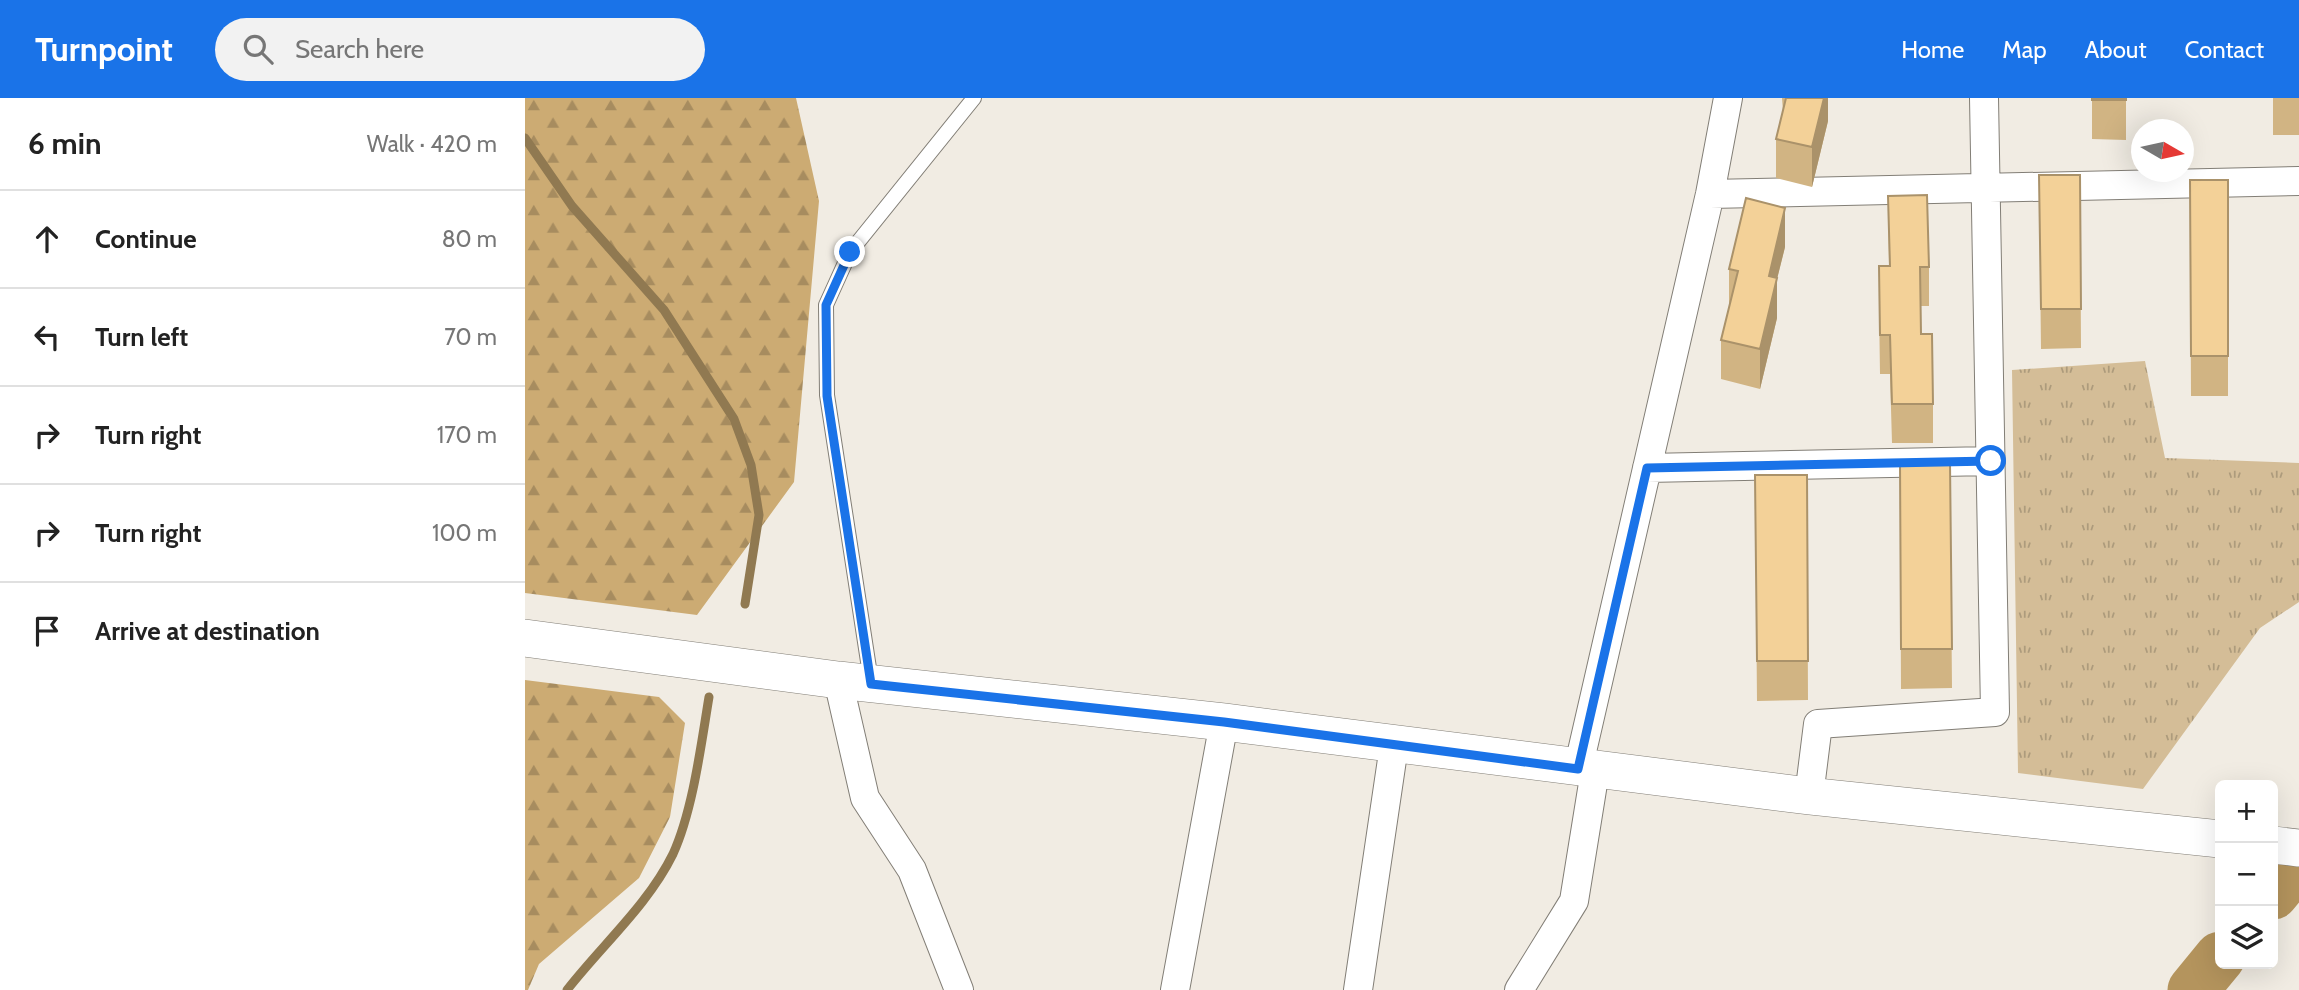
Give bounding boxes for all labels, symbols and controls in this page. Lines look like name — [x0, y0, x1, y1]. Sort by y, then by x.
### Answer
search box — [215, 18, 705, 81]
text: Turnpoint — [35, 29, 173, 69]
icon: search — [239, 30, 277, 68]
text: Search here — [295, 33, 424, 65]
text: Home — [1901, 35, 1964, 64]
text: Map — [2002, 35, 2047, 64]
text: About — [2085, 35, 2147, 64]
text: Contact — [2185, 35, 2264, 64]
north arrow — [2131, 119, 2194, 182]
text: 6 min — [28, 125, 101, 162]
text: Walk · 420 m — [367, 130, 497, 158]
icon: ahead — [28, 220, 66, 258]
text: Continue — [95, 223, 197, 255]
text: 80 m — [442, 225, 497, 253]
route end — [834, 236, 865, 267]
icon: left — [28, 318, 66, 356]
text: Turn left — [95, 321, 188, 353]
text: 70 m — [444, 323, 497, 351]
icon: right — [28, 416, 66, 454]
text: Turn right — [95, 419, 201, 451]
text: 170 m — [437, 421, 497, 449]
route start — [1975, 445, 2006, 476]
icon: right — [28, 514, 66, 552]
text: Turn right — [95, 517, 201, 549]
text: 100 m — [432, 519, 497, 547]
icon: arrive — [28, 612, 66, 650]
text: Arrive at destination — [95, 615, 320, 647]
map controls — [2215, 780, 2278, 969]
button: + — [2215, 780, 2278, 843]
button: − — [2215, 843, 2278, 906]
button: layers — [2215, 906, 2278, 969]

